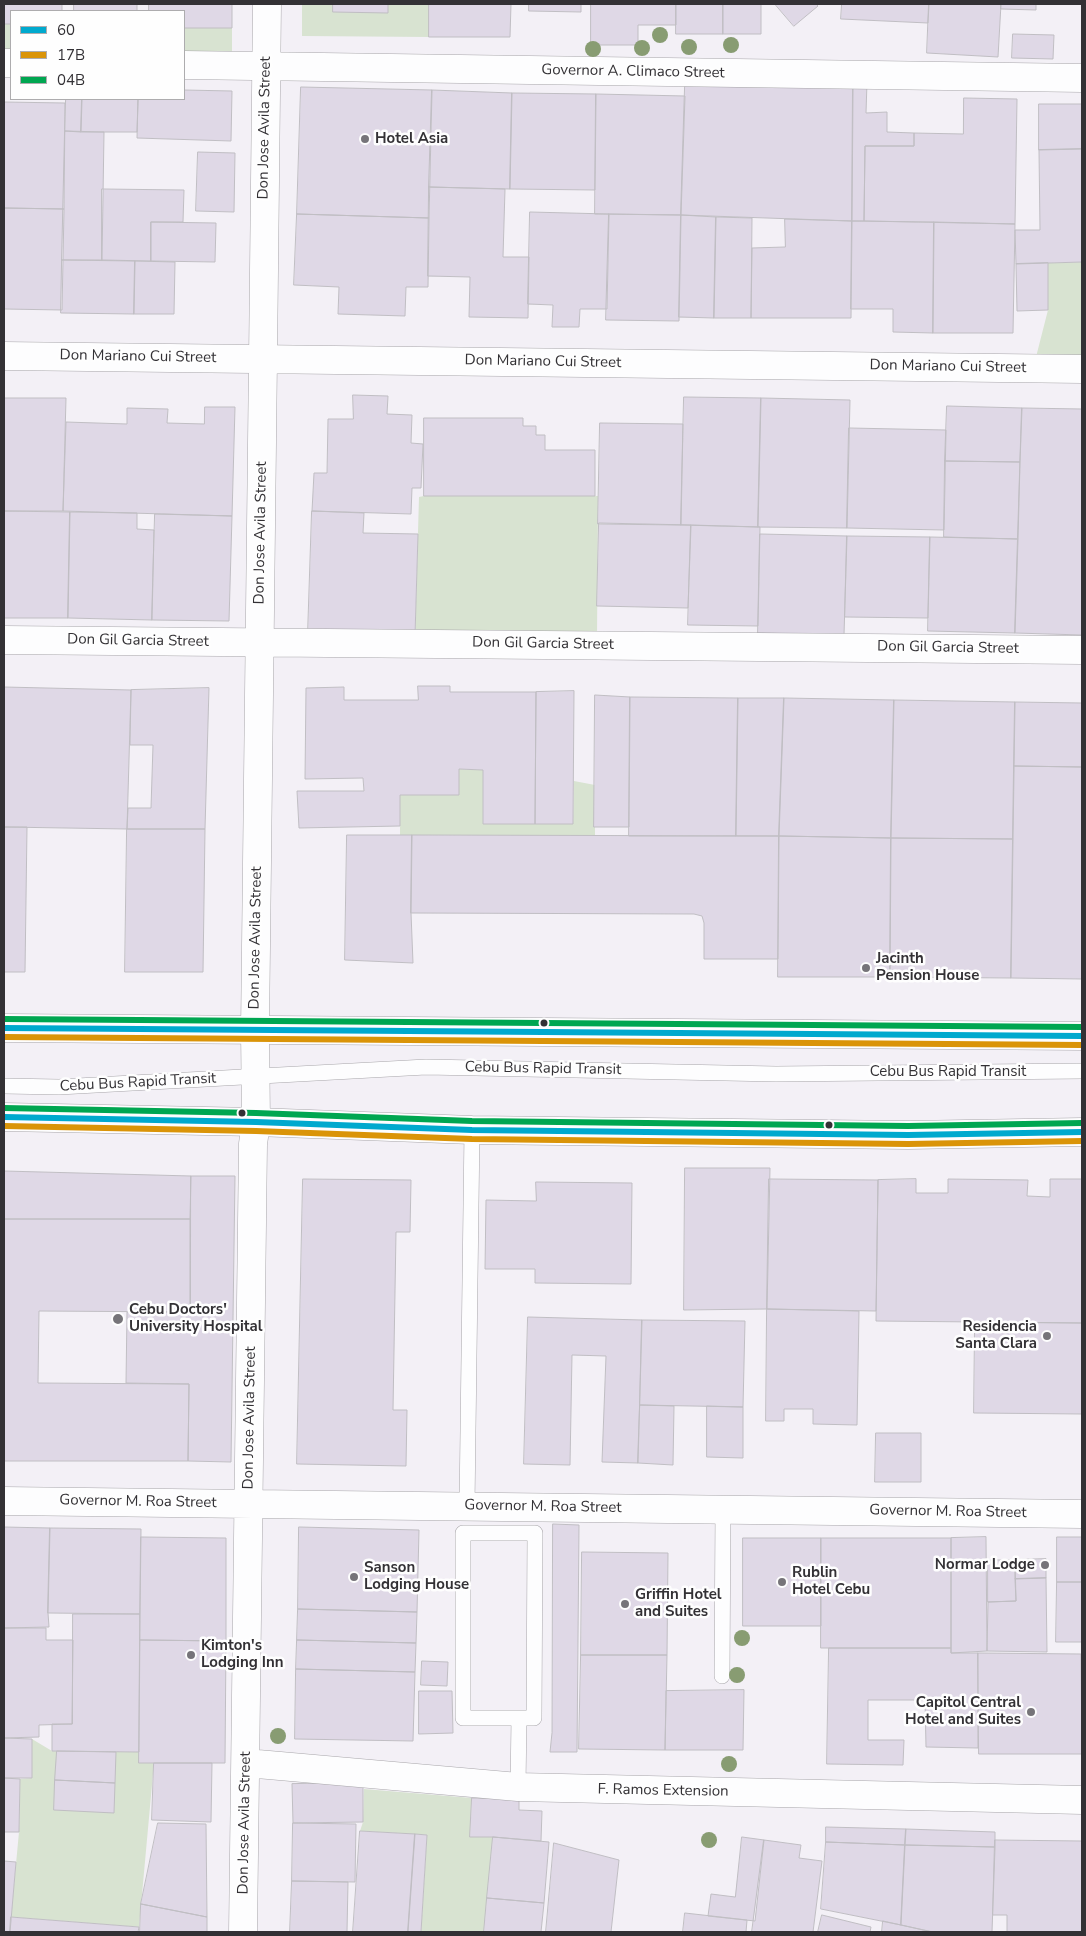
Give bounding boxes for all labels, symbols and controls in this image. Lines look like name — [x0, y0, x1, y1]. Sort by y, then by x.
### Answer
legend — [10, 10, 185, 100]
text: 60 — [57, 20, 75, 40]
text: 17B — [57, 45, 85, 65]
street label: Don Jose Avila Street — [255, 56, 275, 200]
street label: Governor A. Climaco Street — [541, 61, 725, 83]
text: 04B — [57, 70, 85, 90]
place label: Hotel Asia — [375, 130, 448, 148]
marker: Hotel Asia — [359, 133, 371, 145]
street label: Don Mariano Cui Street — [59, 347, 217, 367]
street label: Don Mariano Cui Street — [464, 352, 622, 372]
street label: Don Mariano Cui Street — [869, 357, 1027, 377]
street label: Don Jose Avila Street — [251, 461, 271, 605]
street label: Don Gil Garcia Street — [67, 631, 209, 651]
street label: Don Gil Garcia Street — [472, 634, 614, 654]
street label: Don Gil Garcia Street — [877, 638, 1019, 658]
street label: Don Jose Avila Street — [246, 866, 266, 1010]
place label: Jacinth Pension House — [876, 950, 979, 985]
marker: Jacinth Pension House — [860, 962, 872, 974]
unlabelled marker — [539, 1018, 549, 1028]
street label: Cebu Bus Rapid Transit — [465, 1059, 621, 1079]
street label: Cebu Bus Rapid Transit — [870, 1063, 1026, 1081]
street label: Cebu Bus Rapid Transit — [59, 1070, 217, 1096]
unlabelled marker — [237, 1108, 247, 1118]
unlabelled marker — [824, 1120, 834, 1130]
place label: Cebu Doctors' University Hospital — [129, 1301, 262, 1336]
marker: Cebu Doctors' University Hospital — [111, 1312, 125, 1326]
place label: Residencia Santa Clara — [955, 1318, 1037, 1353]
marker: Residencia Santa Clara — [1041, 1330, 1053, 1342]
street label: Don Jose Avila Street — [240, 1346, 260, 1490]
street label: Governor M. Roa Street — [59, 1492, 217, 1512]
street label: Governor M. Roa Street — [464, 1497, 622, 1517]
street label: Governor M. Roa Street — [869, 1502, 1027, 1522]
place label: Normar Lodge — [935, 1556, 1035, 1574]
place label: Sanson Lodging House — [364, 1559, 469, 1594]
marker: Normar Lodge — [1039, 1559, 1051, 1571]
place label: Rublin Hotel Cebu — [792, 1564, 870, 1599]
marker: Sanson Lodging House — [348, 1571, 360, 1583]
marker: Rublin Hotel Cebu — [776, 1576, 788, 1588]
place label: Griffin Hotel and Suites — [635, 1586, 722, 1621]
marker: Griffin Hotel and Suites — [619, 1598, 631, 1610]
place label: Kimton's Lodging Inn — [201, 1637, 284, 1672]
marker: Kimton's Lodging Inn — [185, 1649, 197, 1661]
place label: Capitol Central Hotel and Suites — [905, 1694, 1021, 1729]
marker: Capitol Central Hotel and Suites — [1025, 1706, 1037, 1718]
street label: Don Jose Avila Street — [235, 1751, 255, 1895]
street label: F. Ramos Extension — [597, 1781, 729, 1801]

